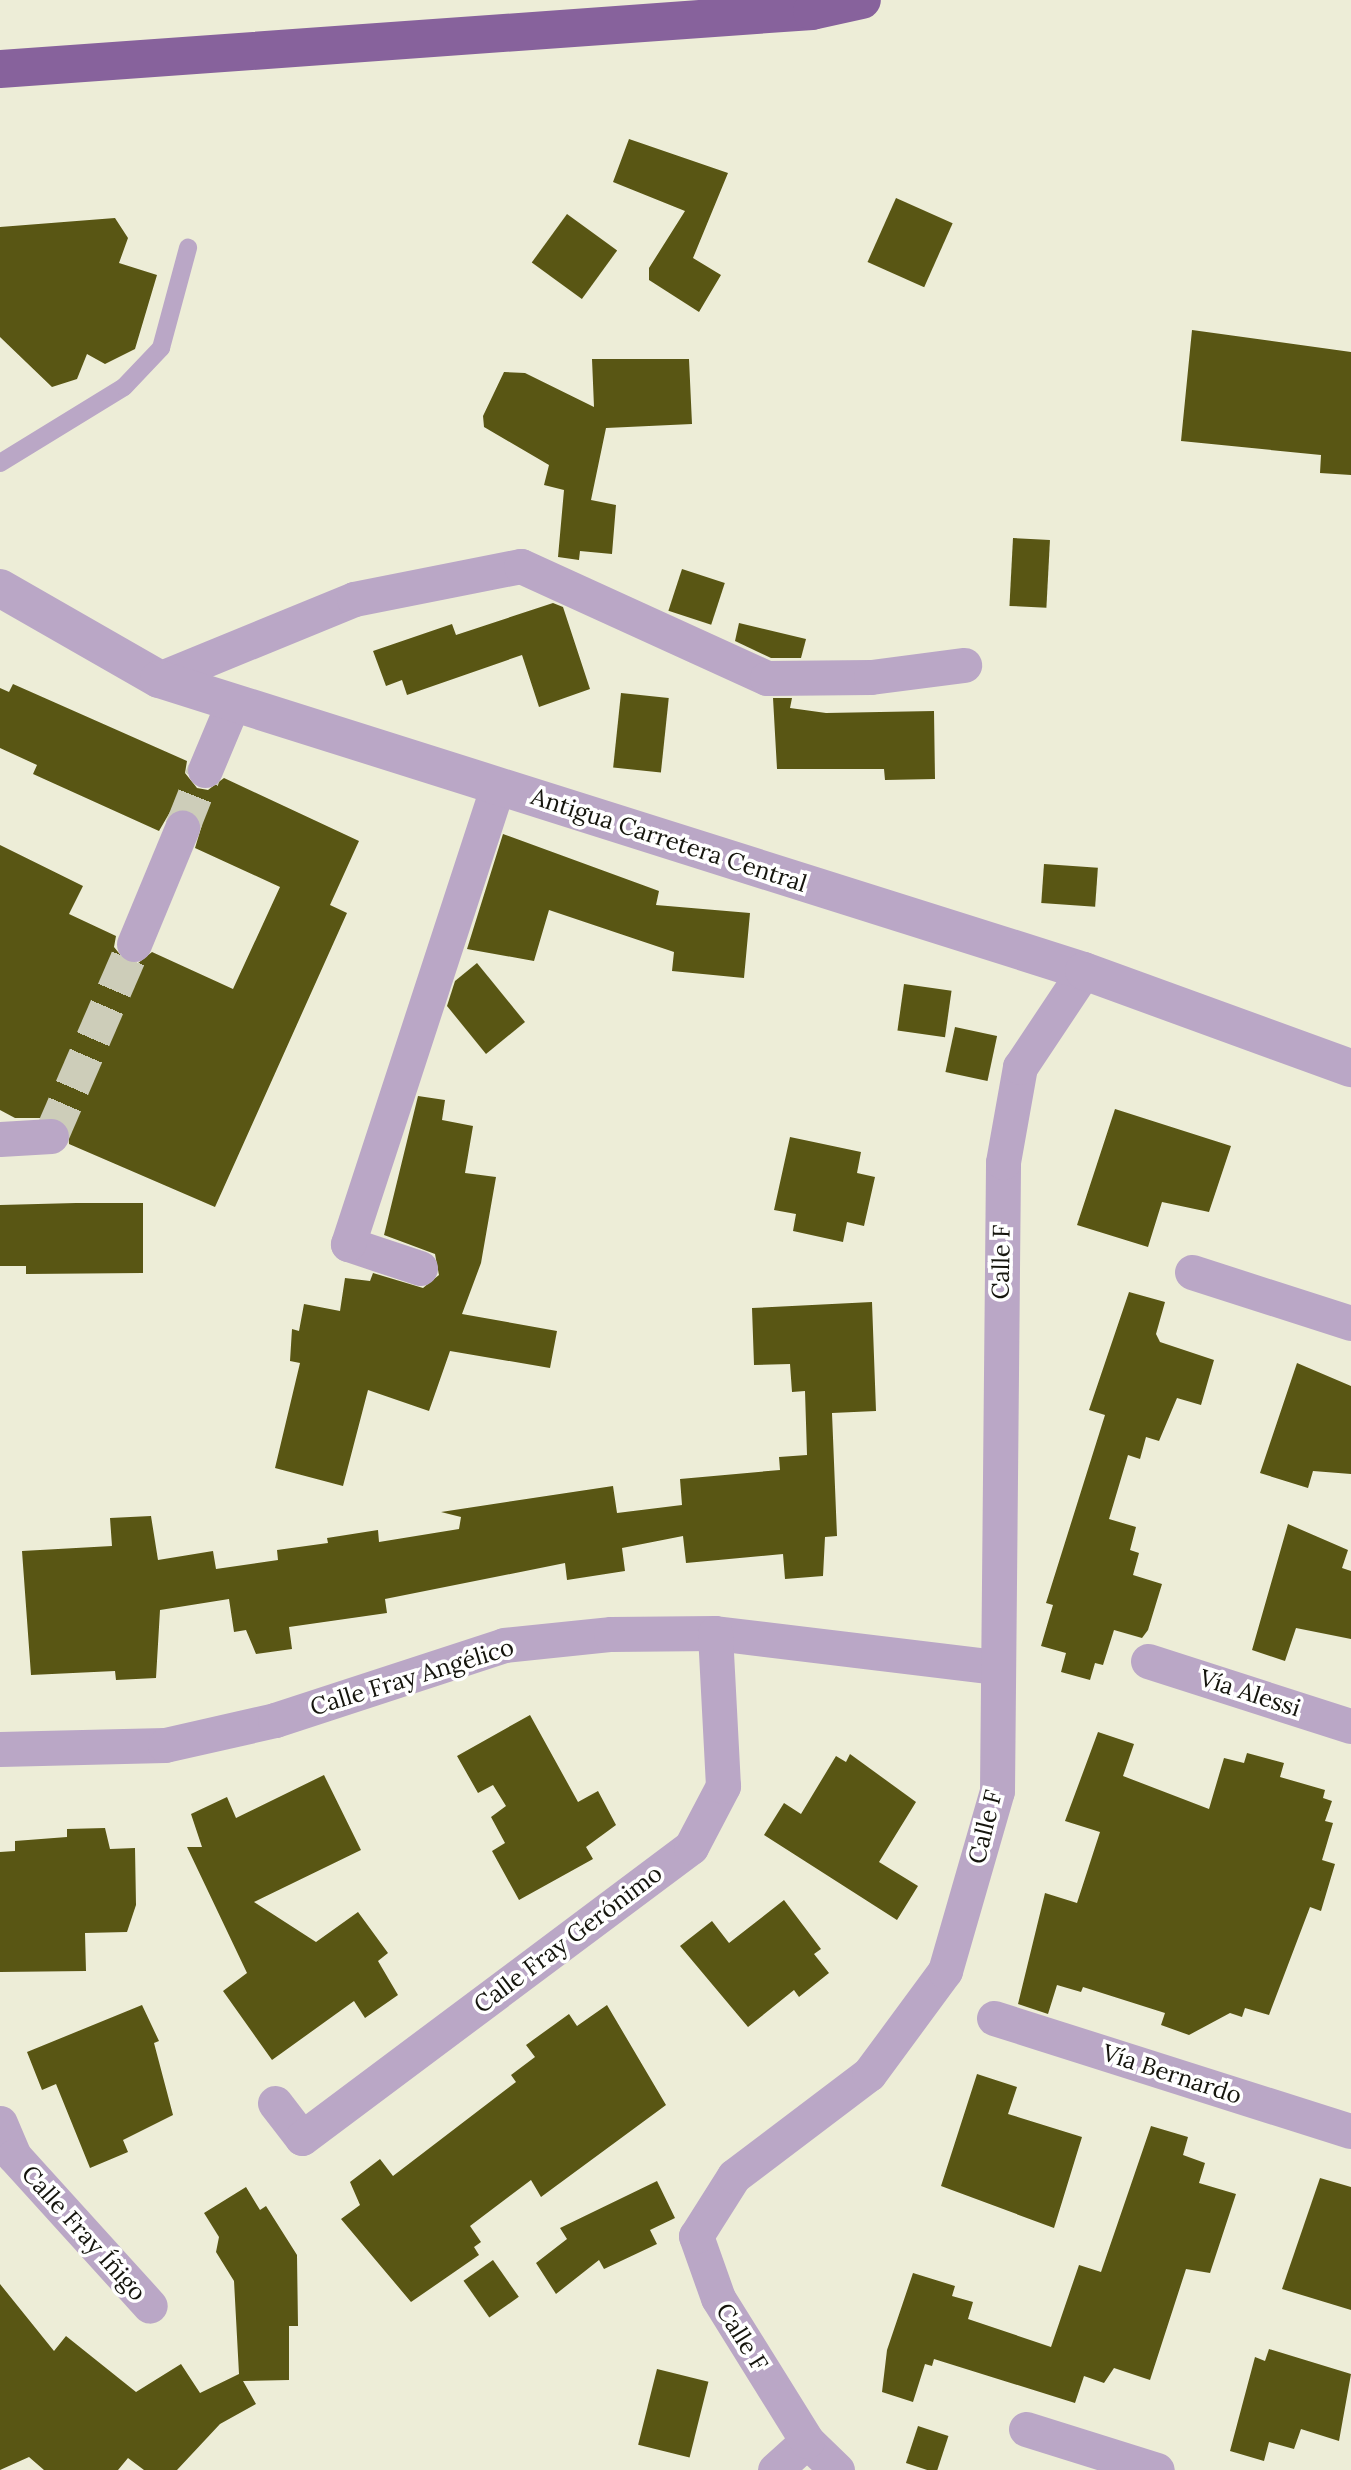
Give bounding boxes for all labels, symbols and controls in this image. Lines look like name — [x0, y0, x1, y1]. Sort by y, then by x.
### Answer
street label: Antigua Carretera Central — [528, 782, 810, 898]
street label: Calle F — [986, 1224, 1016, 1300]
street label: Calle Fray Angélico — [307, 1632, 517, 1722]
street label: Vía Alessi — [1196, 1663, 1304, 1723]
street label: Calle F — [962, 1787, 1008, 1867]
street label: Calle Fray Gerónimo — [468, 1859, 668, 2019]
street label: Vía Bernardo — [1099, 2038, 1245, 2110]
street label: Calle Fray Íñigo — [16, 2159, 152, 2307]
street label: Calle F — [710, 2298, 774, 2376]

